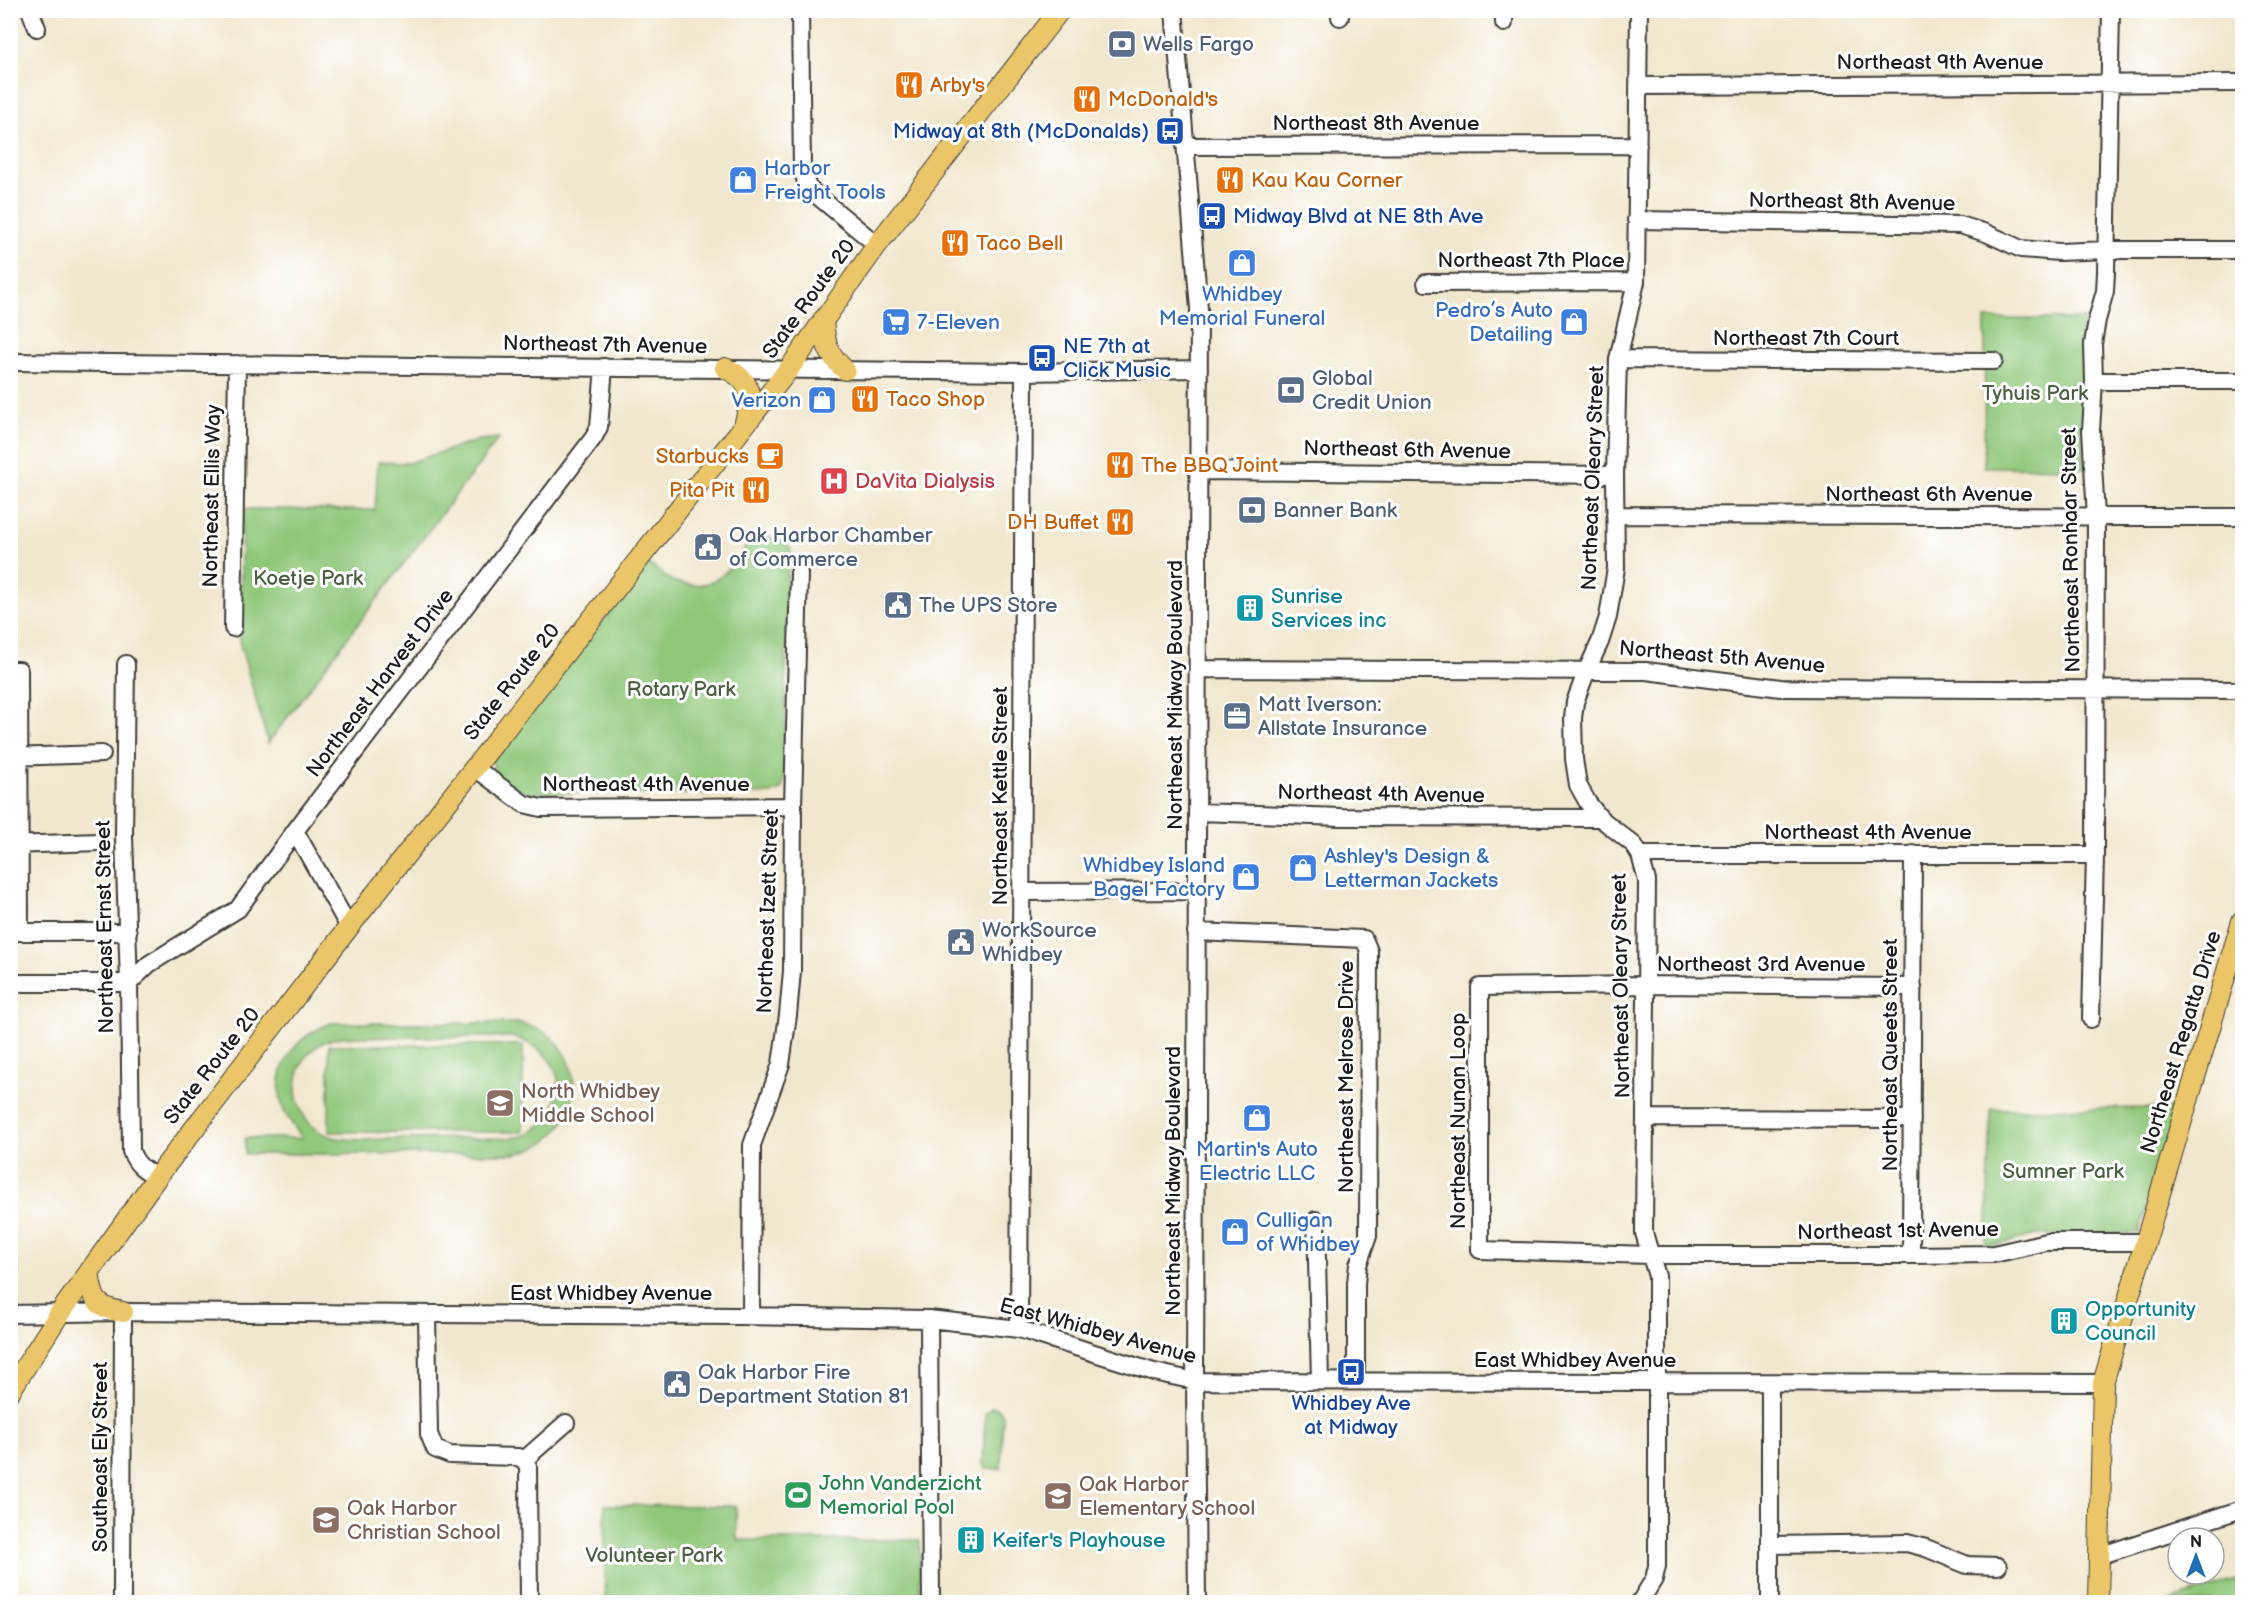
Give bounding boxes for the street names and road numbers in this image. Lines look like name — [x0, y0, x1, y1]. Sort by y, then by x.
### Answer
street label: Northeast 9th Avenue — [1837, 50, 2043, 75]
street label: Northeast 8th Avenue — [1273, 111, 1479, 136]
street label: Northeast 8th Avenue — [1748, 188, 1956, 216]
street label: State Route 20 — [757, 234, 861, 364]
street label: Northeast 7th Place — [1437, 248, 1625, 273]
street label: Northeast 7th Court — [1713, 326, 1900, 351]
street label: Northeast 7th Avenue — [503, 331, 707, 359]
street label: Northeast Oleary Street — [1577, 365, 1609, 591]
street label: Northeast Ellis Way — [198, 404, 226, 588]
street label: Northeast Ronhaar Street — [2056, 427, 2086, 673]
street label: Northeast 6th Avenue — [1303, 436, 1511, 464]
street label: Northeast 6th Avenue — [1825, 482, 2033, 507]
street label: Northeast Midway Boulevard — [1163, 560, 1188, 830]
street label: Northeast Harvest Drive — [301, 584, 459, 782]
street label: State Route 20 — [459, 619, 565, 745]
street label: Northeast 5th Avenue — [1618, 636, 1826, 678]
street label: Northeast Kettle Street — [988, 686, 1013, 906]
street label: Northeast 4th Avenue — [542, 772, 750, 797]
street label: Northeast 4th Avenue — [1277, 780, 1485, 808]
street label: Northeast Izett Street — [752, 808, 784, 1014]
street label: Northeast Ernst Street — [91, 820, 119, 1034]
street label: Northeast 4th Avenue — [1764, 820, 1972, 845]
street label: Northeast Oleary Street — [1607, 873, 1635, 1099]
street label: Northeast Regatta Drive — [2135, 928, 2227, 1156]
street label: Northeast Queets Street — [1878, 938, 1903, 1171]
street label: Northeast 3rd Avenue — [1657, 952, 1865, 977]
street label: Northeast Melrose Drive — [1334, 961, 1359, 1193]
street label: State Route 20 — [159, 1003, 265, 1129]
street label: Northeast Nunan Loop — [1446, 1013, 1471, 1229]
street label: Northeast Midway Boulevard — [1161, 1046, 1186, 1316]
street label: Northeast 1st Avenue — [1797, 1217, 1999, 1245]
street label: East Whidbey Avenue — [510, 1281, 712, 1306]
street label: East Whidbey Avenue — [997, 1293, 1199, 1369]
street label: East Whidbey Avenue — [1474, 1348, 1676, 1373]
street label: Southeast Ely Street — [88, 1361, 113, 1552]

